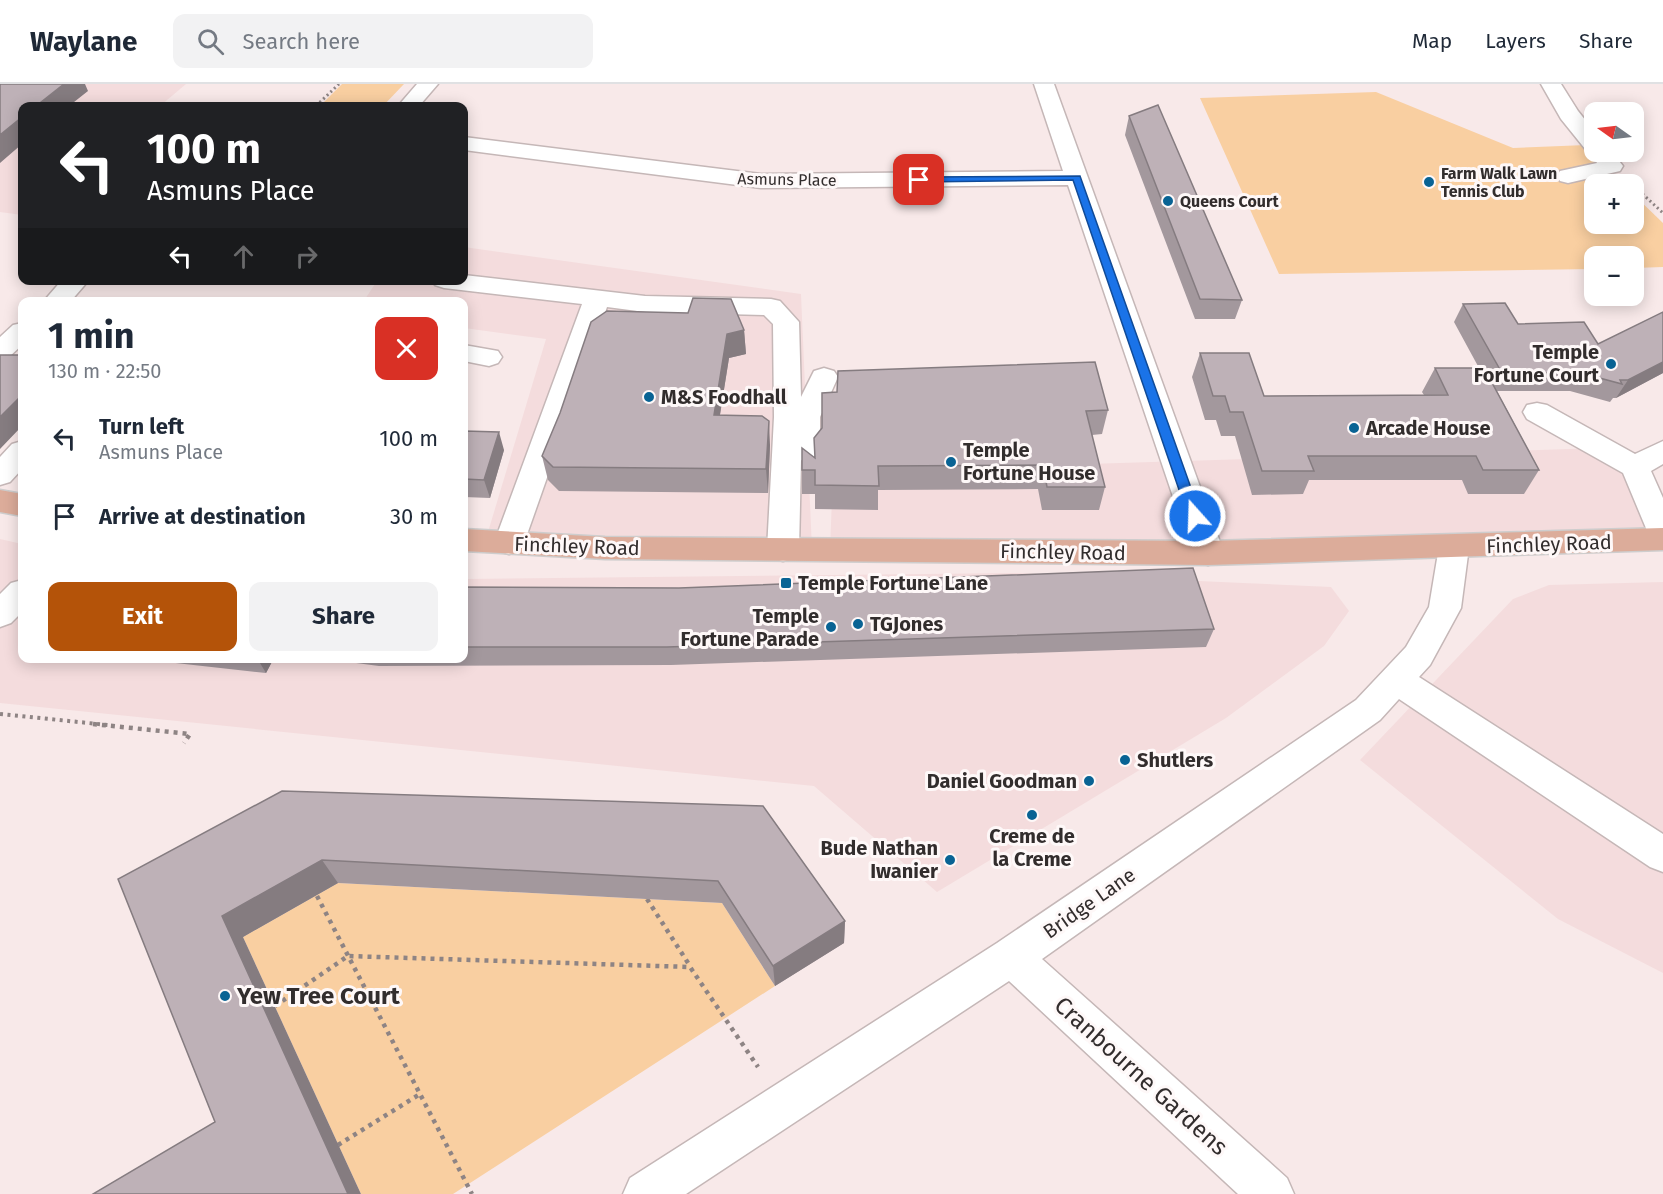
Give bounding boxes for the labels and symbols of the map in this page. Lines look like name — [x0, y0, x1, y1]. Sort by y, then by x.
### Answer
north arrow — [1584, 102, 1644, 162]
pin — [893, 154, 944, 205]
place label: Farm Walk Lawn Tennis Club — [1441, 164, 1557, 201]
street label: Asmuns Place — [737, 169, 837, 190]
marker: Farm Walk Lawn Tennis Club — [1422, 175, 1436, 189]
place label: Queens Court — [1180, 192, 1279, 211]
marker: Queens Court — [1161, 194, 1175, 208]
place label: Temple Fortune Court — [1474, 340, 1599, 387]
marker: Temple Fortune Court — [1604, 357, 1618, 371]
place label: M&S Foodhall — [661, 385, 787, 409]
marker: M&S Foodhall — [642, 390, 656, 404]
place label: Arcade House — [1365, 416, 1490, 440]
marker: Arcade House — [1347, 421, 1361, 435]
place label: Temple Fortune House — [963, 438, 1095, 485]
marker: Temple Fortune House — [944, 455, 958, 469]
position arrow — [1163, 484, 1227, 548]
street label: Finchley Road — [1486, 530, 1612, 558]
street label: Finchley Road — [514, 532, 640, 560]
street label: Finchley Road — [1000, 539, 1126, 565]
place label: Temple Fortune Lane — [798, 571, 988, 595]
marker: Temple Fortune Lane — [779, 576, 793, 590]
place label: Temple Fortune Parade — [681, 604, 819, 651]
place label: TGJones — [870, 612, 943, 636]
marker: TGJones — [851, 617, 865, 631]
marker: Temple Fortune Parade — [824, 620, 838, 634]
place label: Shutlers — [1137, 748, 1214, 772]
marker: Shutlers — [1118, 753, 1132, 767]
place label: Daniel Goodman — [927, 769, 1077, 793]
marker: Daniel Goodman — [1082, 774, 1096, 788]
marker: Creme de la Creme — [1025, 808, 1039, 822]
place label: Creme de la Creme — [989, 824, 1075, 871]
place label: Bude Nathan Iwanier — [820, 836, 939, 883]
marker: Bude Nathan Iwanier — [943, 853, 957, 867]
street label: Bridge Lane — [1038, 862, 1140, 944]
place label: Yew Tree Court — [236, 982, 401, 1010]
marker: Yew Tree Court — [218, 989, 232, 1003]
street label: Cranbourne Gardens — [1049, 991, 1233, 1161]

